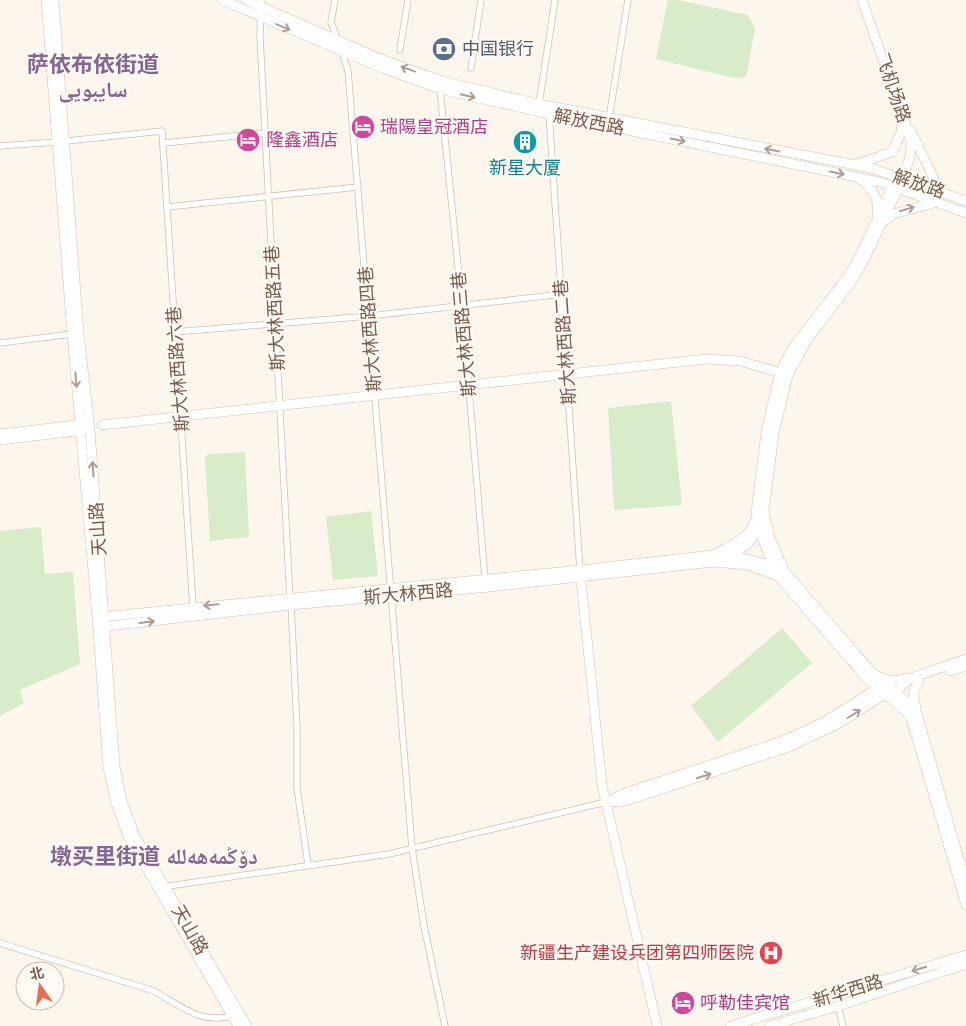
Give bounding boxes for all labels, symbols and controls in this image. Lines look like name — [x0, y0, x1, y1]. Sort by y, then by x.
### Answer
one-way arrow — [275, 22, 290, 32]
bank icon: 中国银行 — [431, 36, 457, 62]
place label: 中国银行 — [462, 37, 534, 60]
district label: 萨依布依街道 سايبويى — [27, 50, 159, 103]
street label: 飞机场路 — [871, 50, 916, 126]
one-way arrow — [401, 64, 417, 73]
one-way arrow — [459, 91, 475, 101]
street label: 解放西路 — [552, 103, 627, 140]
hotel icon: 瑞陽皇冠酒店 — [350, 114, 376, 140]
place label: 瑞陽皇冠酒店 — [380, 115, 488, 138]
hotel icon: 隆鑫酒店 — [235, 127, 261, 153]
place label: 隆鑫酒店 — [266, 128, 338, 151]
building icon: 新星大厦 — [512, 129, 538, 155]
one-way arrow — [669, 136, 685, 145]
one-way arrow — [764, 145, 780, 154]
place label: 新星大厦 — [489, 156, 561, 179]
street label: 解放路 — [890, 164, 948, 203]
one-way arrow — [829, 168, 845, 178]
one-way arrow — [899, 204, 915, 214]
street label: 斯大林西路五巷 — [260, 245, 289, 372]
street label: 斯大林西路四巷 — [354, 265, 385, 393]
street label: 斯大林西路三巷 — [447, 270, 480, 398]
street label: 斯大林西路二巷 — [549, 278, 580, 406]
street label: 斯大林西路六巷 — [162, 305, 193, 433]
one-way arrow — [71, 372, 81, 388]
one-way arrow — [89, 461, 98, 477]
street label: 天山路 — [84, 501, 111, 557]
street label: 斯大林西路 — [362, 578, 454, 609]
one-way arrow — [203, 601, 219, 610]
one-way arrow — [138, 617, 154, 627]
one-way arrow — [846, 709, 860, 719]
one-way arrow — [695, 771, 711, 780]
district label: 墩买里街道 دۆڭمەھەللە — [50, 842, 258, 870]
street label: 天山路 — [167, 901, 214, 959]
hospital icon: 新疆生产建设兵团第四师医院 — [758, 940, 784, 966]
place label: 新疆生产建设兵团第四师医院 — [520, 941, 754, 964]
north arrow — [15, 961, 65, 1011]
text: 北 — [28, 963, 46, 984]
one-way arrow — [912, 965, 928, 975]
street label: 新华西路 — [810, 969, 886, 1012]
hotel icon: 呼勒佳宾馆 — [670, 990, 696, 1016]
place label: 呼勒佳宾馆 — [700, 991, 790, 1014]

